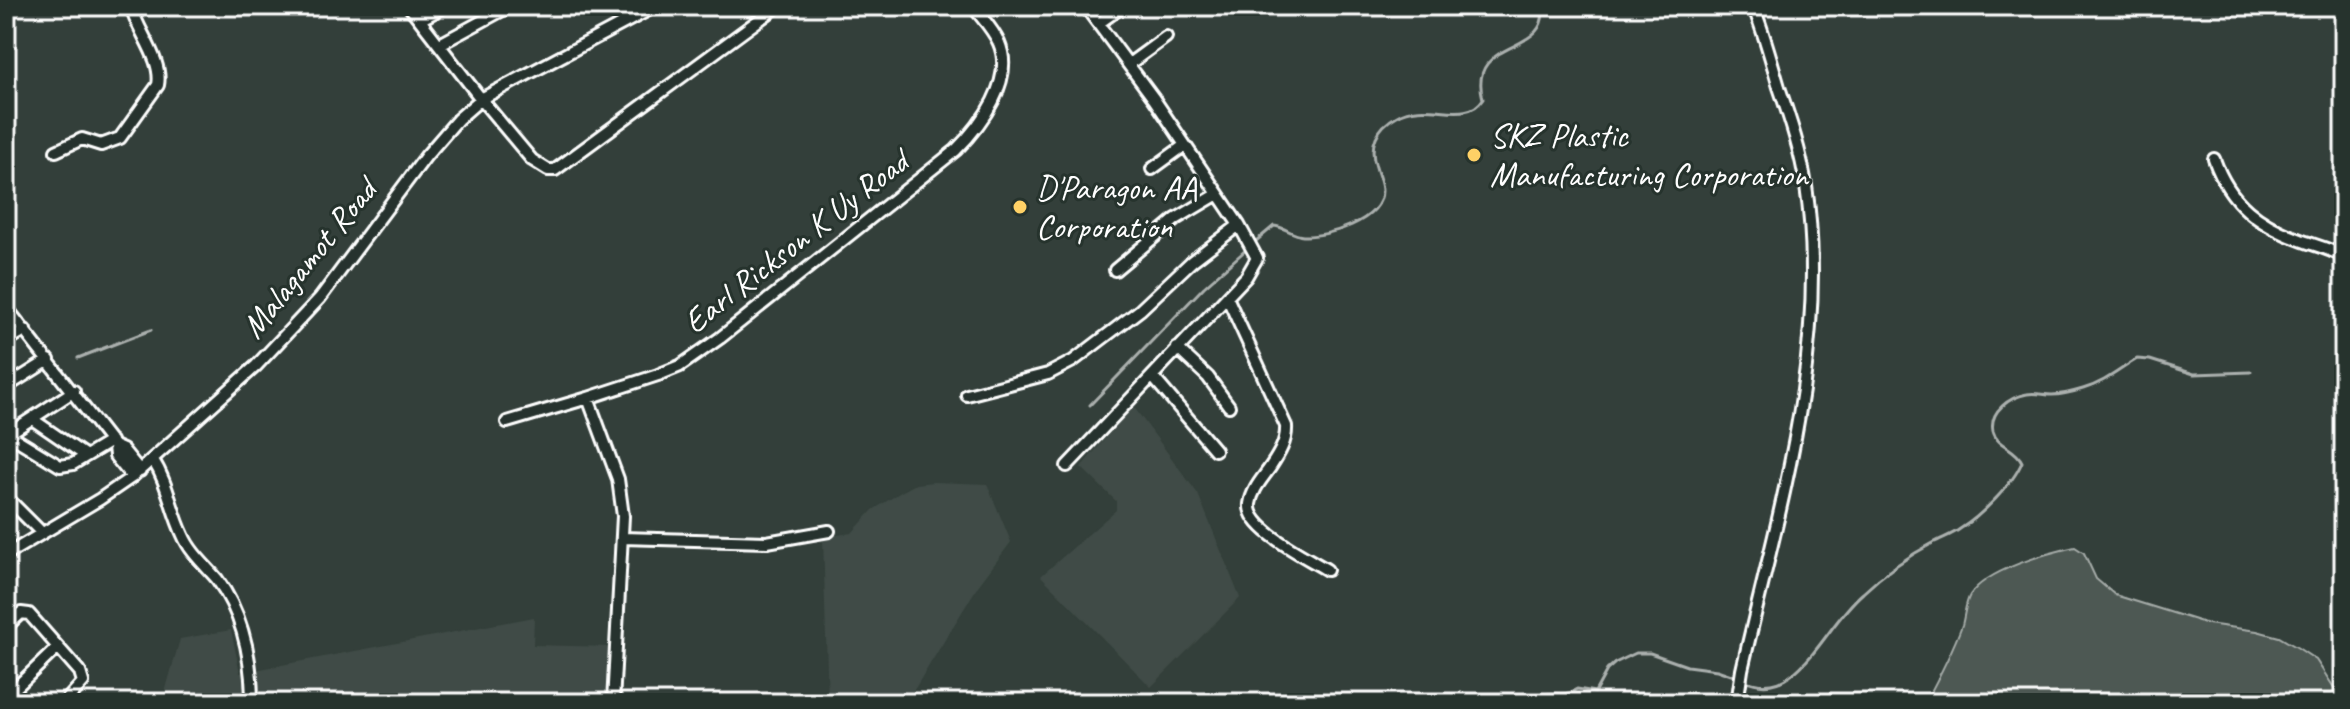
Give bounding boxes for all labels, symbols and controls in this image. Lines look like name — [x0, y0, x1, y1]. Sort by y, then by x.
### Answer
place label: SKZ Plastic Manufacturing Corporation — [1490, 114, 1809, 196]
street label: Earl Rickson K Uy Road — [674, 137, 921, 343]
marker: SKZ Plastic Manufacturing Corporation — [1465, 146, 1483, 164]
street label: Malagamot Road — [231, 166, 389, 347]
place label: D'Paragon AA Corporation — [1036, 166, 1197, 248]
marker: D'Paragon AA Corporation — [1011, 198, 1029, 216]

